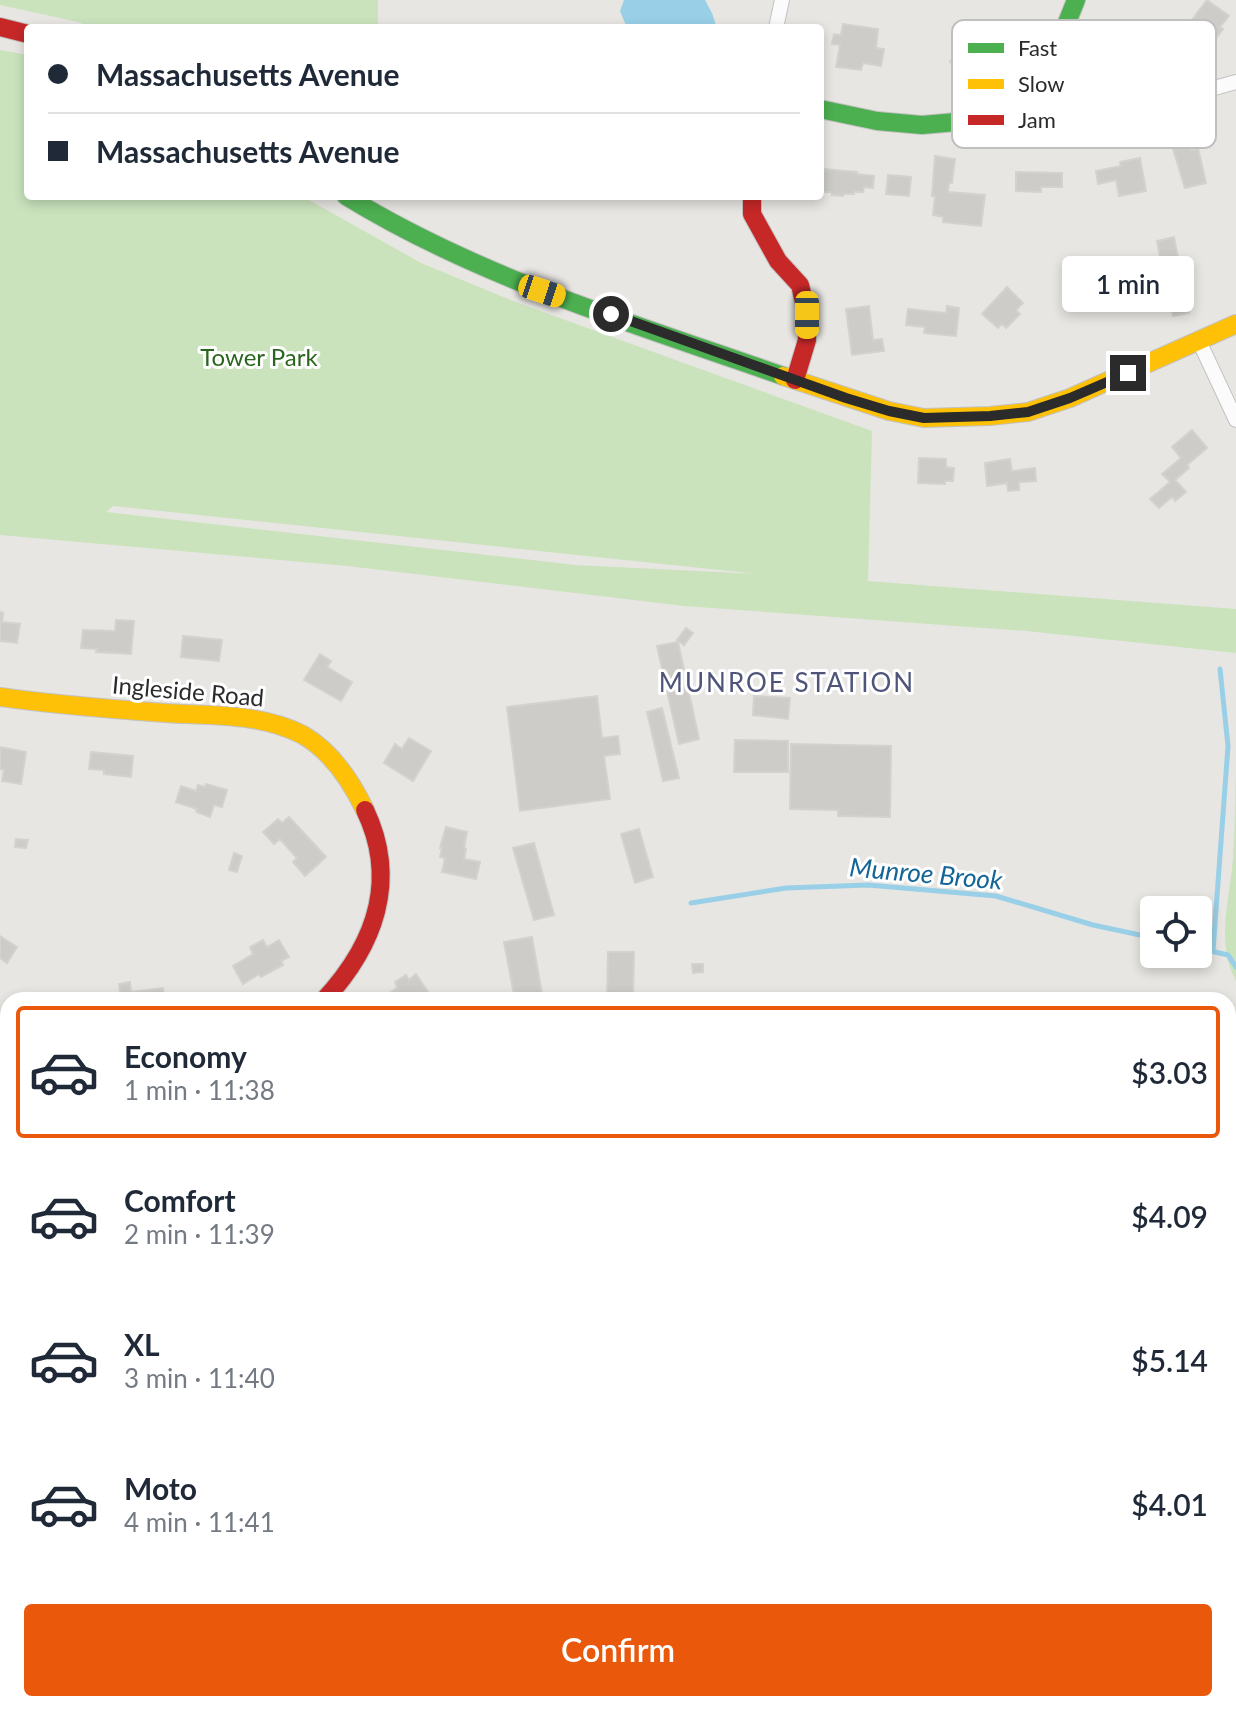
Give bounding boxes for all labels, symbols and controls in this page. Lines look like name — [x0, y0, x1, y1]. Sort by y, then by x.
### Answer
legend — [952, 20, 1216, 148]
text: Fast — [1018, 34, 1057, 61]
text: Massachusetts Avenue — [96, 56, 400, 92]
text: Slow — [1018, 70, 1065, 97]
text: Jam — [1018, 106, 1056, 133]
text: Massachusetts Avenue — [96, 133, 400, 169]
callout: 1 min — [1062, 257, 1194, 313]
text: 1 min — [1096, 268, 1160, 300]
car — [515, 272, 569, 310]
car — [795, 291, 819, 339]
route start — [593, 296, 629, 332]
park label: Tower Park — [200, 342, 318, 371]
route end — [1110, 355, 1146, 391]
district label: MUNROE STATION — [659, 666, 915, 698]
street label: Ingleside Road — [111, 669, 265, 712]
water label: Munroe Brook — [848, 850, 1005, 896]
map controls — [1140, 896, 1212, 968]
button: locate — [1140, 896, 1212, 968]
icon: car — [28, 1036, 100, 1108]
text: Economy — [124, 1038, 247, 1074]
text: $3.03 — [1131, 1054, 1208, 1090]
text: 1 min · 11:38 — [124, 1074, 275, 1106]
icon: car — [28, 1180, 100, 1252]
text: Comfort — [124, 1182, 236, 1218]
text: $4.09 — [1131, 1198, 1208, 1234]
text: 2 min · 11:39 — [124, 1218, 275, 1250]
icon: car — [28, 1324, 100, 1396]
text: XL — [124, 1326, 160, 1362]
text: $5.14 — [1131, 1342, 1208, 1378]
text: 3 min · 11:40 — [124, 1362, 275, 1394]
icon: car — [28, 1468, 100, 1540]
text: Moto — [124, 1470, 197, 1506]
text: $4.01 — [1131, 1486, 1208, 1522]
text: 4 min · 11:41 — [124, 1506, 275, 1538]
button: Confirm — [24, 1604, 1212, 1696]

